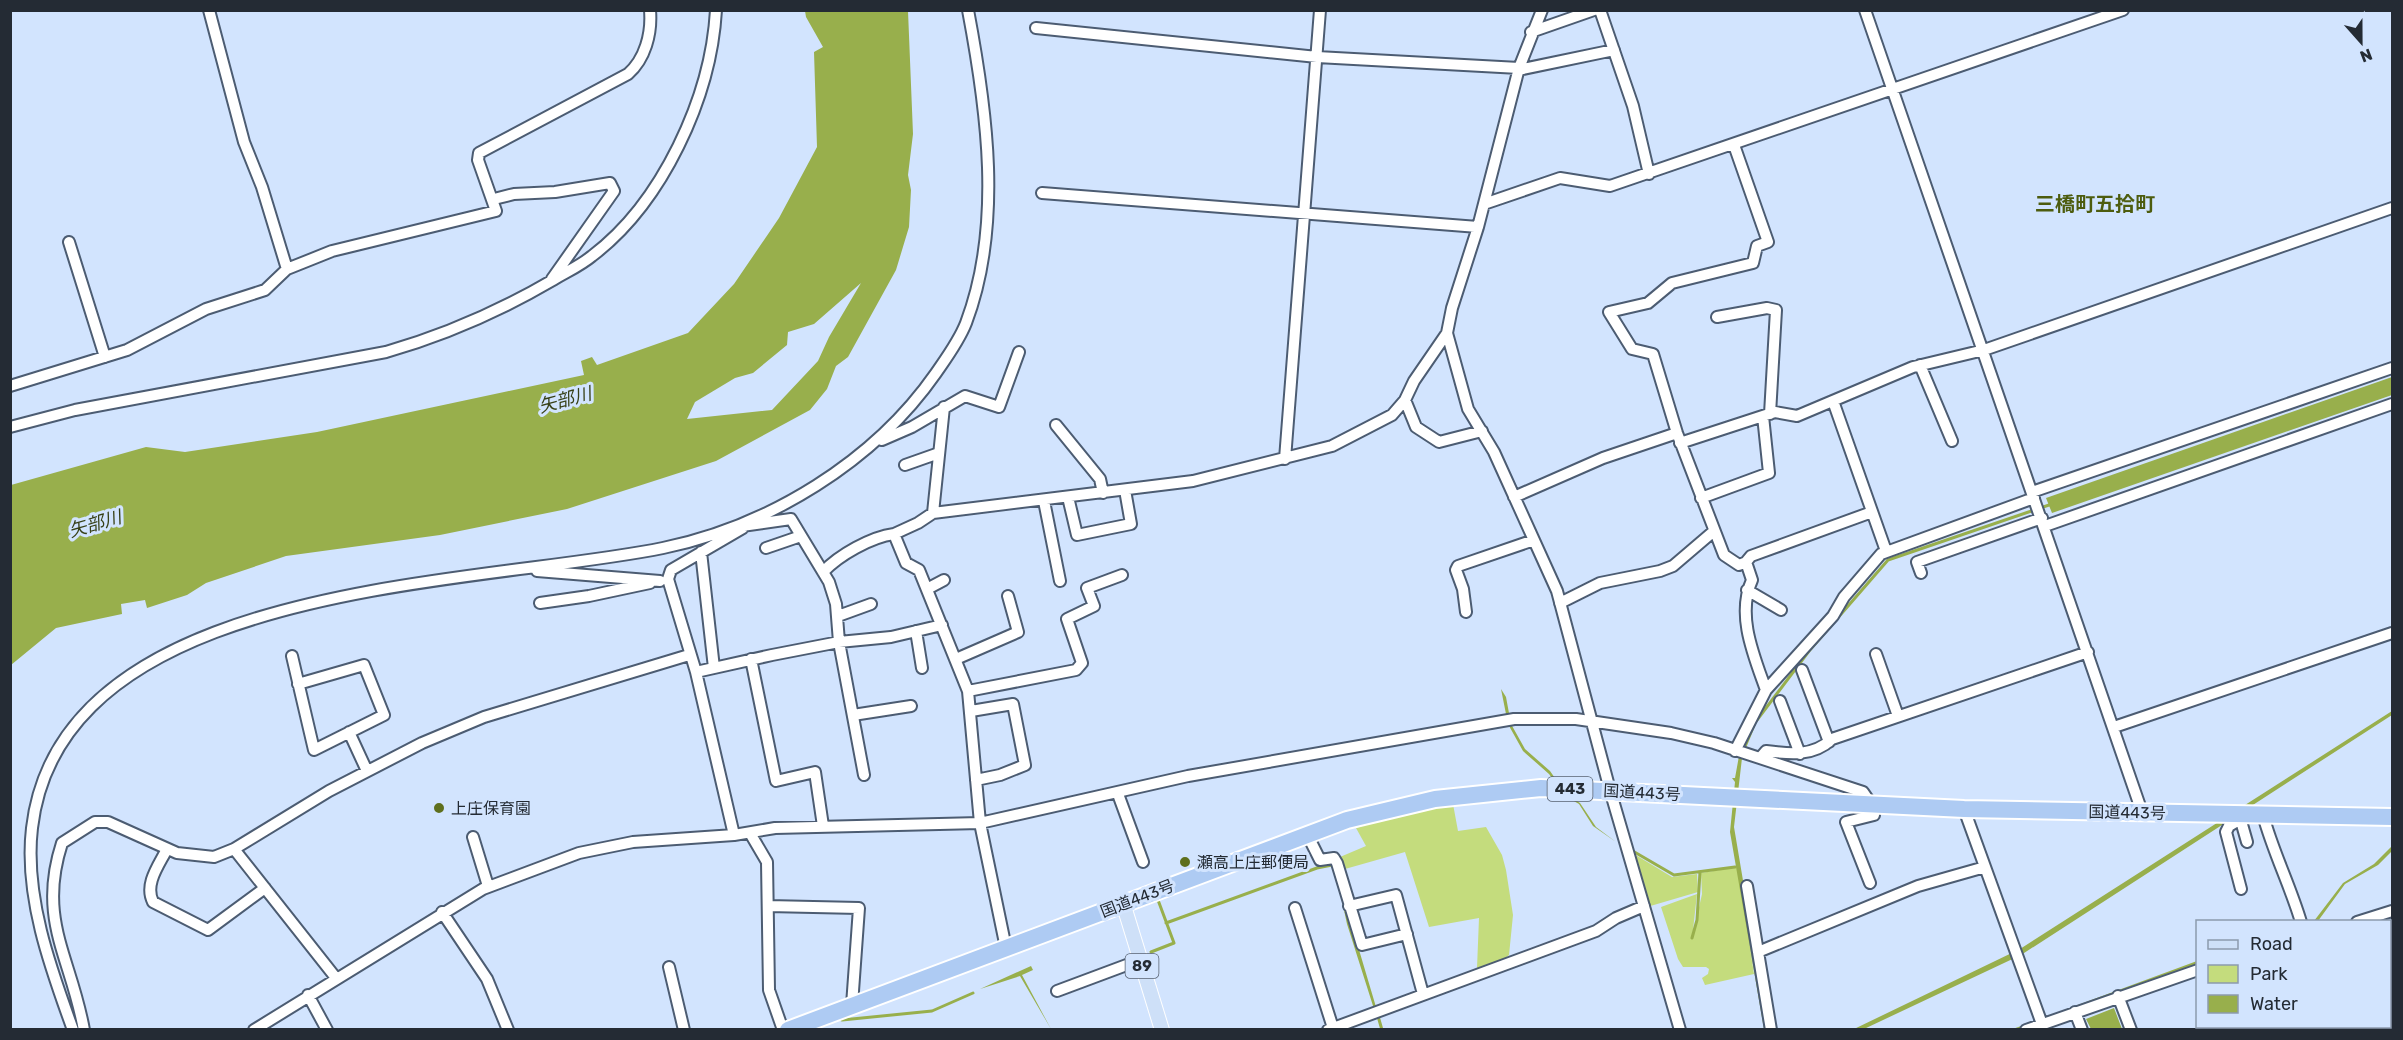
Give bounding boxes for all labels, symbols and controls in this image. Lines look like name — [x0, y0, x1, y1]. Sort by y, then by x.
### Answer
north arrow — [2331, 12, 2391, 72]
text: N — [2357, 45, 2375, 66]
district label: 三橋町五拾町 — [2035, 192, 2155, 216]
water label: 矢部川 — [536, 382, 596, 418]
water label: 矢部川 — [66, 505, 126, 542]
road number: 443 — [1548, 777, 1592, 801]
street label: 国道443号 — [1603, 781, 1681, 804]
place label: 上庄保育園 — [451, 799, 531, 818]
marker: 上庄保育園 — [432, 801, 446, 815]
street label: 国道443号 — [2088, 802, 2166, 823]
place label: 瀬高上庄郵便局 — [1197, 853, 1309, 872]
marker: 瀬高上庄郵便局 — [1178, 855, 1192, 869]
street label: 国道443号 — [1098, 876, 1177, 921]
legend — [2196, 920, 2391, 1028]
text: Road — [2250, 933, 2293, 955]
road number: 89 — [1126, 954, 1158, 978]
text: Park — [2250, 963, 2288, 985]
text: Water — [2250, 993, 2298, 1015]

